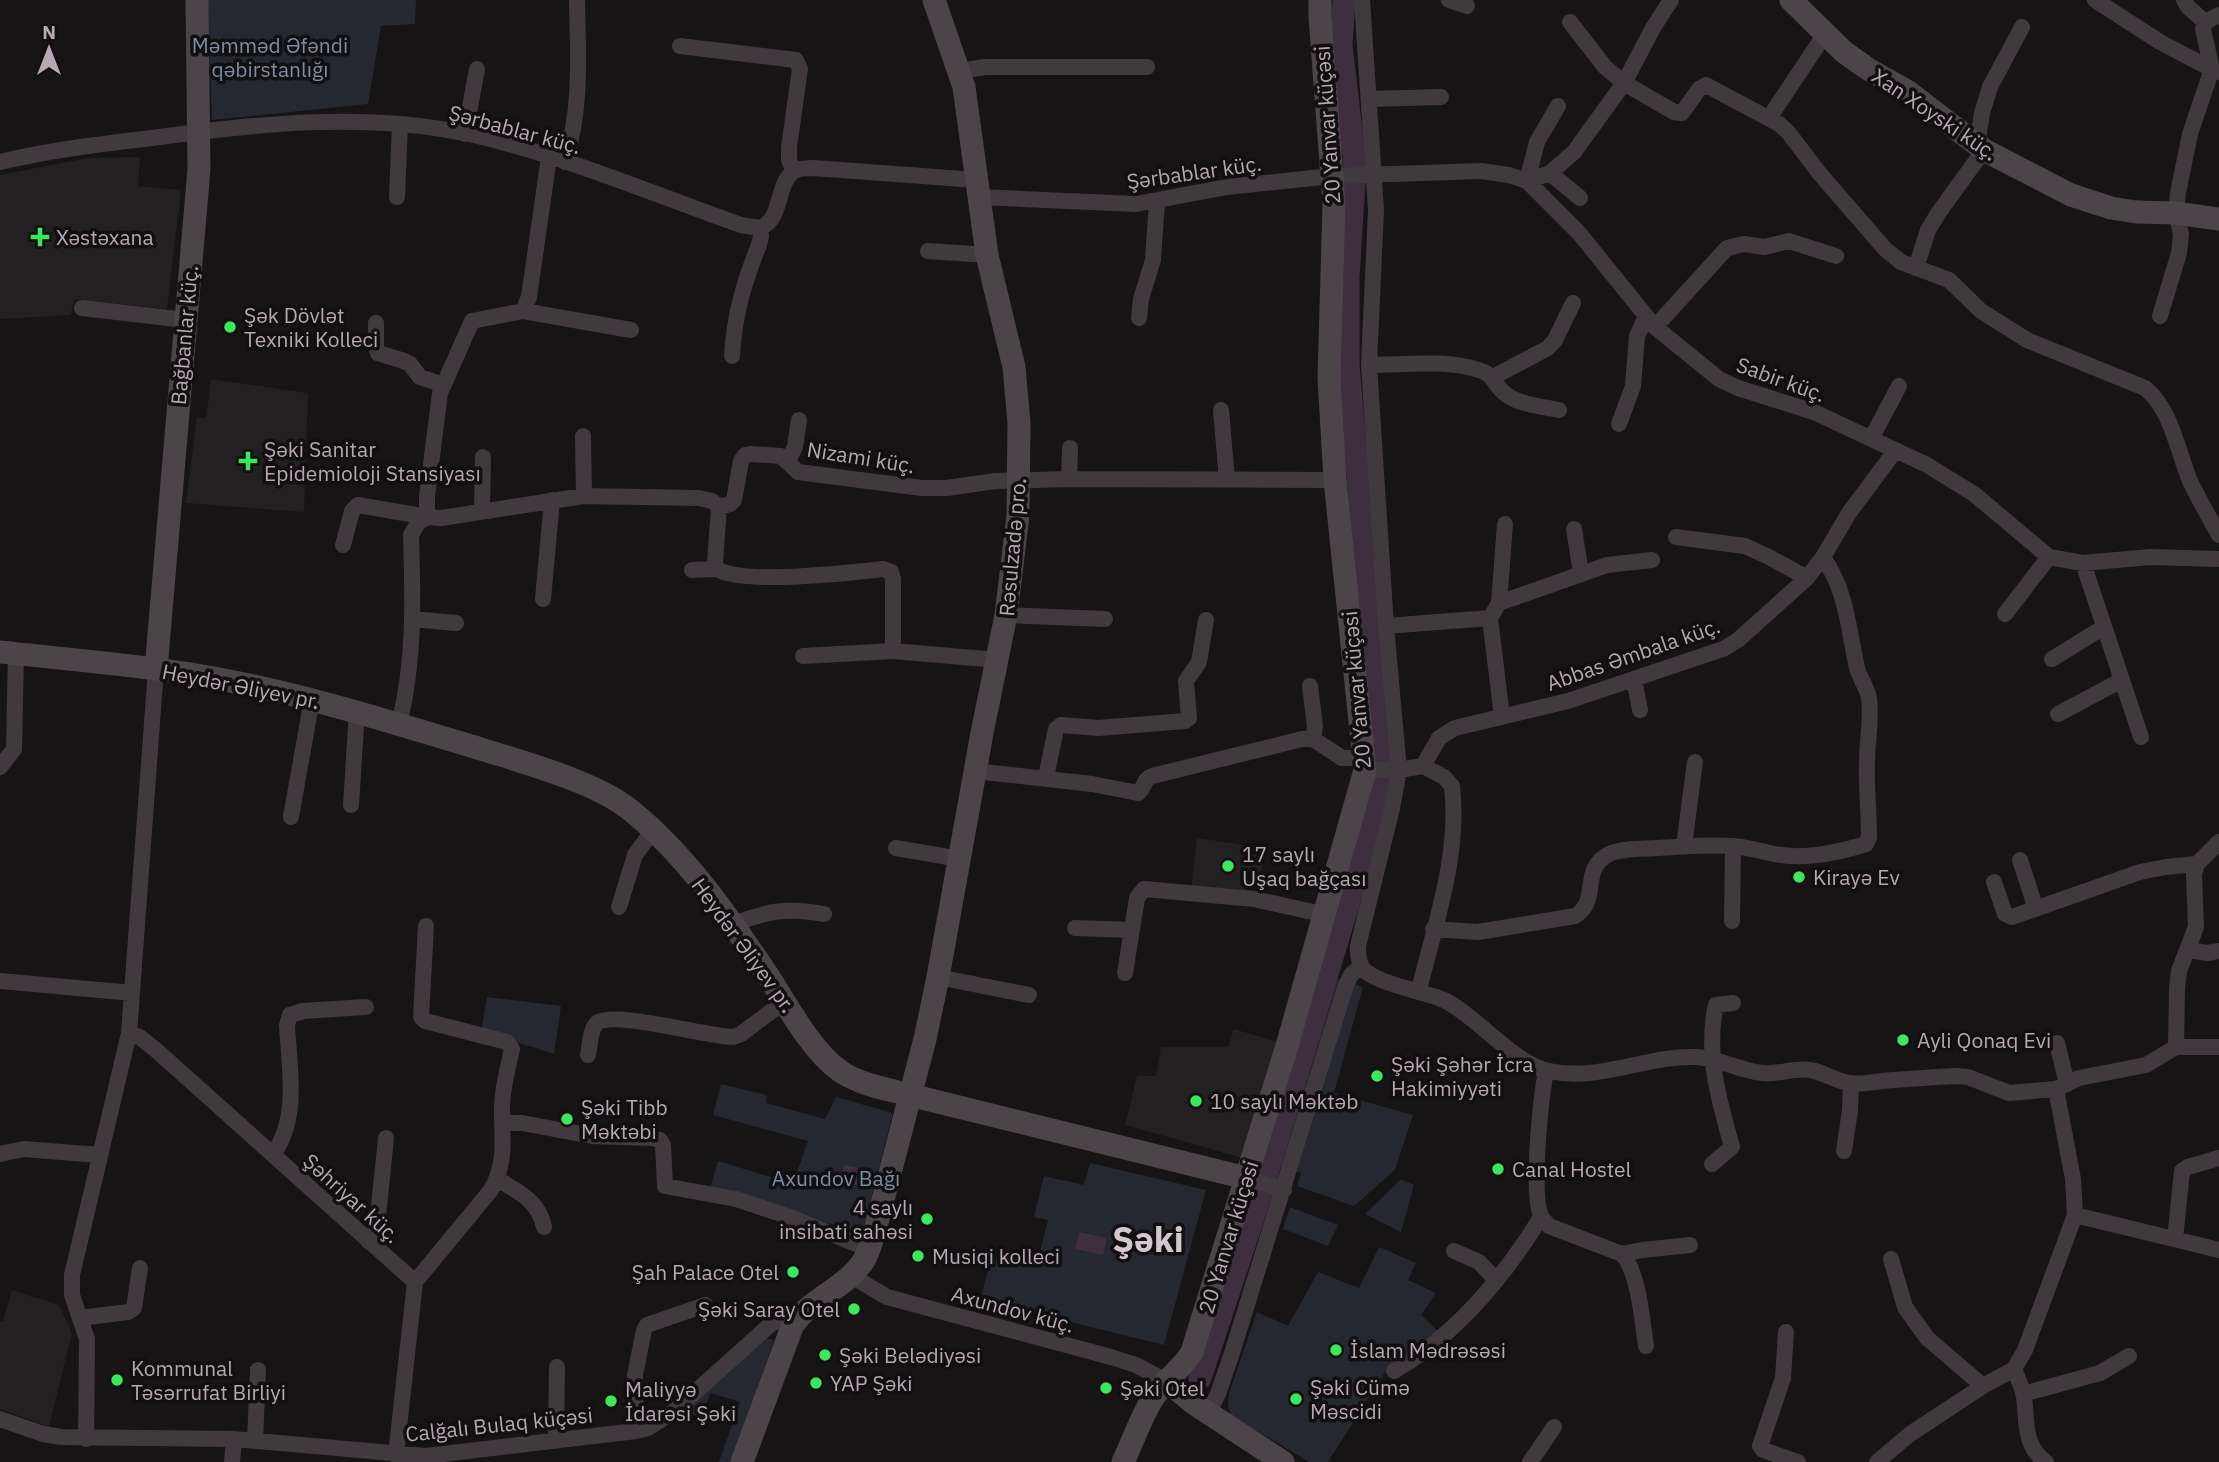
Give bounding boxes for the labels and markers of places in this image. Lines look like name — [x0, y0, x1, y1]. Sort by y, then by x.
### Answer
place label: Xəstəxana — [56, 223, 154, 251]
marker: Xəstəxana — [30, 227, 50, 247]
place label: Şək Dövlət Texniki Kolleci — [244, 301, 378, 353]
marker: Şək Dövlət Texniki Kolleci — [222, 319, 238, 335]
place label: Şəki Sanitar Epidemioloji Stansiyası — [264, 435, 481, 487]
marker: Şəki Sanitar Epidemioloji Stansiyası — [238, 451, 258, 471]
place label: 17 saylı Uşaq bağçası — [1242, 840, 1367, 892]
marker: 17 saylı Uşaq bağçası — [1220, 858, 1236, 874]
place label: Kirayə Ev — [1813, 863, 1900, 891]
marker: Kirayə Ev — [1791, 869, 1807, 885]
place label: Ayli Qonaq Evi — [1917, 1026, 2051, 1054]
marker: Ayli Qonaq Evi — [1895, 1032, 1911, 1048]
place label: Şəki Şəhər İcra Hakimiyyəti — [1391, 1050, 1534, 1102]
marker: Şəki Şəhər İcra Hakimiyyəti — [1369, 1068, 1385, 1084]
place label: 10 saylı Məktəb — [1210, 1087, 1358, 1115]
place label: Şəki Tibb Məktəbi — [581, 1093, 668, 1145]
marker: 10 saylı Məktəb — [1188, 1093, 1204, 1109]
marker: Şəki Tibb Məktəbi — [559, 1111, 575, 1127]
place label: Canal Hostel — [1512, 1155, 1632, 1183]
marker: Canal Hostel — [1490, 1161, 1506, 1177]
place label: 4 saylı insibati sahəsi — [779, 1193, 913, 1245]
marker: 4 saylı insibati sahəsi — [919, 1211, 935, 1227]
place label: Musiqi kolleci — [932, 1242, 1060, 1270]
marker: Musiqi kolleci — [910, 1248, 926, 1264]
place label: Şah Palace Otel — [632, 1258, 779, 1286]
marker: Şah Palace Otel — [785, 1264, 801, 1280]
place label: Şəki Saray Otel — [698, 1295, 840, 1323]
marker: Şəki Saray Otel — [846, 1301, 862, 1317]
place label: İslam Mədrəsəsi — [1350, 1336, 1506, 1364]
place label: Şəki Belədiyəsi — [839, 1341, 981, 1369]
marker: İslam Mədrəsəsi — [1328, 1342, 1344, 1358]
marker: Şəki Belədiyəsi — [817, 1347, 833, 1363]
place label: Kommunal Təsərrufat Birliyi — [131, 1354, 286, 1406]
place label: YAP Şəki — [830, 1369, 913, 1397]
marker: Kommunal Təsərrufat Birliyi — [109, 1372, 125, 1388]
place label: Şəki Cümə Məscidi — [1310, 1373, 1410, 1425]
place label: Şəki Otel — [1120, 1374, 1205, 1402]
place label: Maliyyə İdarəsi Şəki — [625, 1375, 736, 1427]
marker: YAP Şəki — [808, 1375, 824, 1391]
marker: Şəki Otel — [1098, 1380, 1114, 1396]
marker: Şəki Cümə Məscidi — [1288, 1391, 1304, 1407]
marker: Maliyyə İdarəsi Şəki — [603, 1393, 619, 1409]

